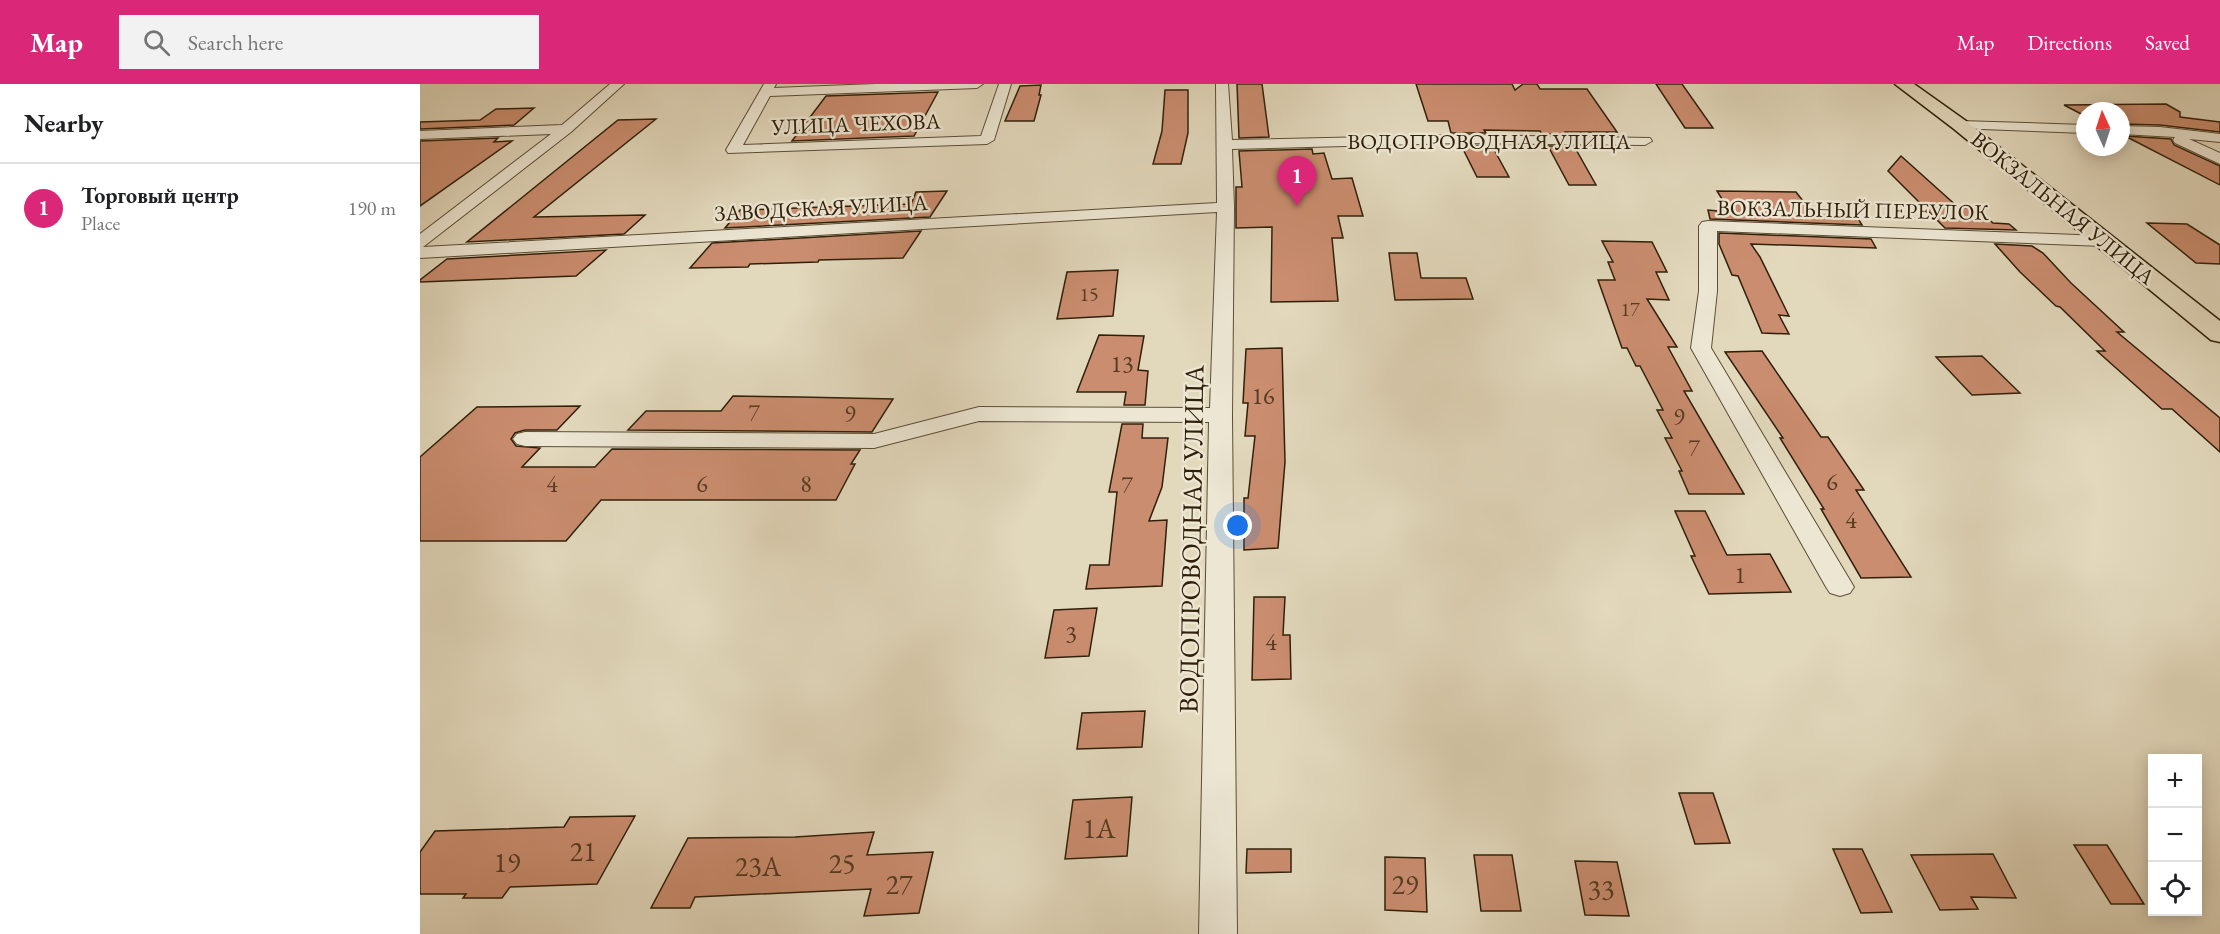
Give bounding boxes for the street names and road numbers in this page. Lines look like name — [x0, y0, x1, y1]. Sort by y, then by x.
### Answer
street label: УЛИЦА ЧЕХОВА — [770, 107, 942, 141]
street label: ВОКЗАЛЬНАЯ УЛИЦА — [1965, 125, 2162, 292]
street label: ВОДОПРОВОДНАЯ УЛИЦА — [1347, 127, 1632, 156]
street label: ЗАВОДСКАЯ УЛИЦА — [714, 188, 929, 228]
street label: ВОКЗАЛЬНЫЙ ПЕРЕУЛОК — [1717, 193, 1990, 227]
street label: ВОДОПРОВОДНАЯ УЛИЦА — [1170, 364, 1212, 713]

